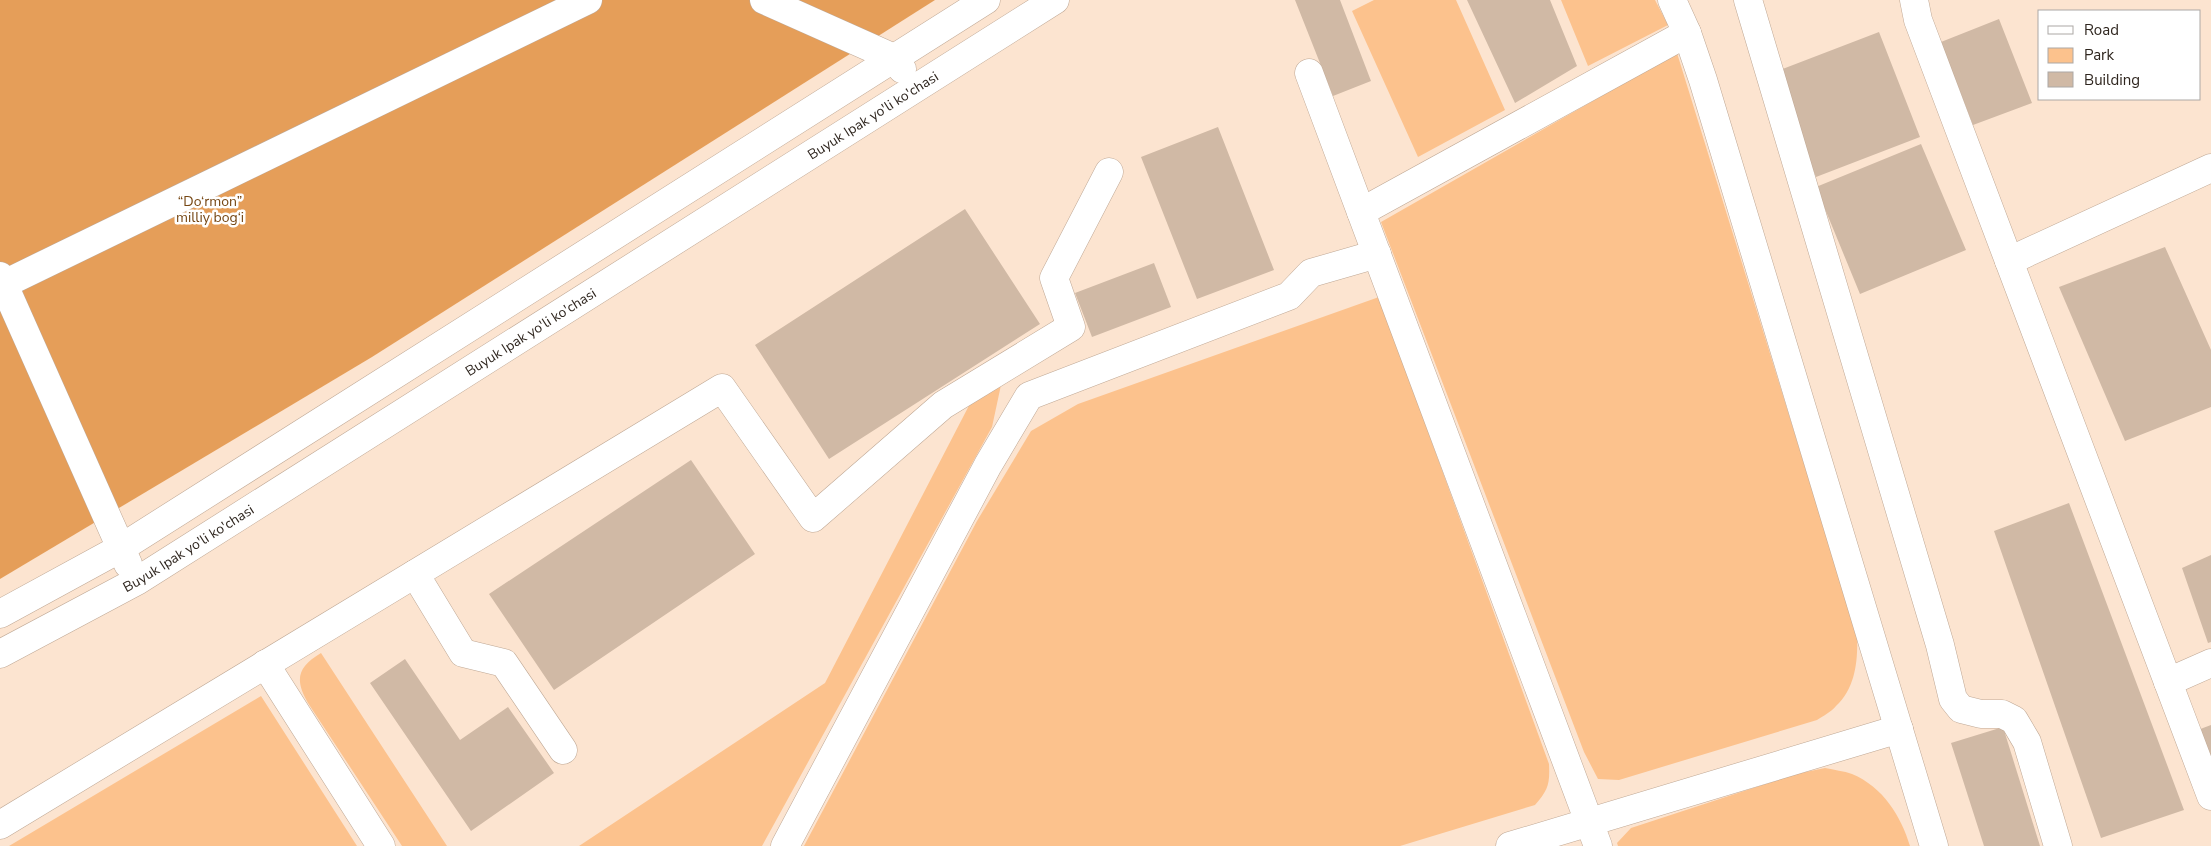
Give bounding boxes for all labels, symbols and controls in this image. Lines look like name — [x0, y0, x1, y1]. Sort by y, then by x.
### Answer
legend — [2038, 10, 2201, 100]
text: Road — [2084, 20, 2119, 40]
text: Park — [2084, 45, 2114, 65]
street label: Buyuk Ipak yo'li ko'chasi — [804, 67, 942, 164]
text: Building — [2084, 70, 2140, 90]
park label: “Do‘rmon” milliy bog‘i — [176, 192, 244, 227]
street label: Buyuk Ipak yo'li ko'chasi — [462, 283, 600, 380]
street label: Buyuk Ipak yo'li ko'chasi — [119, 500, 257, 596]

